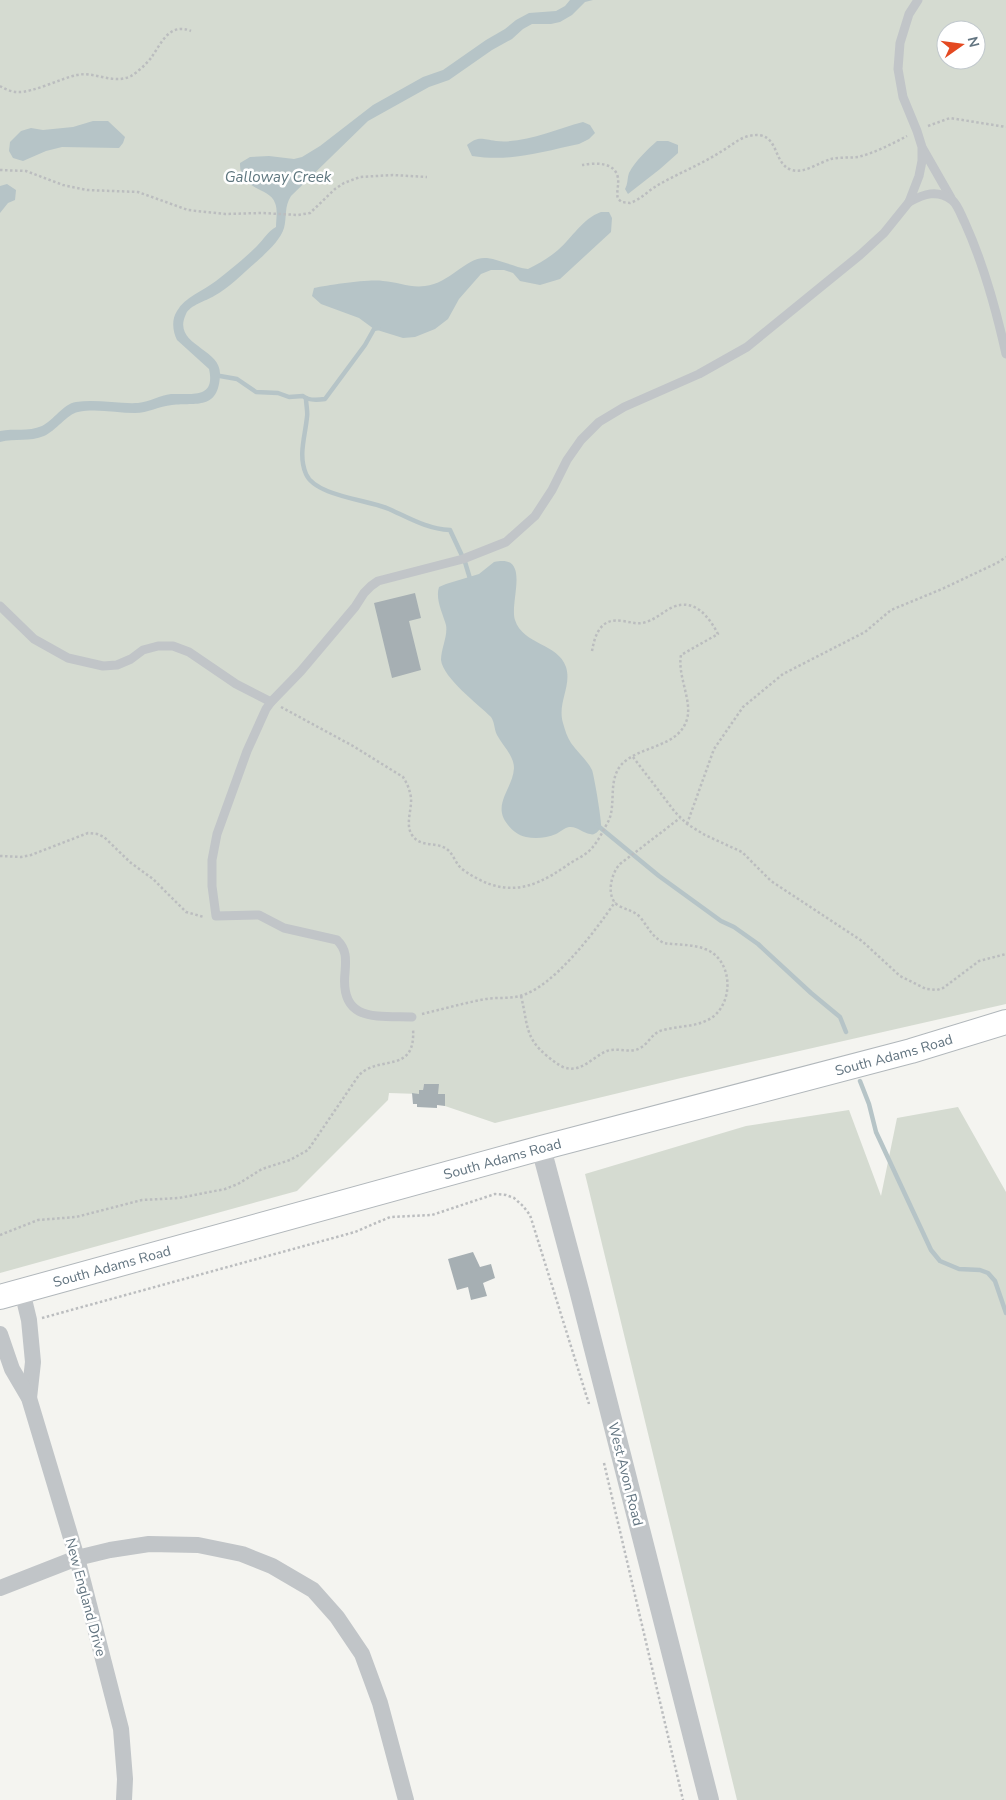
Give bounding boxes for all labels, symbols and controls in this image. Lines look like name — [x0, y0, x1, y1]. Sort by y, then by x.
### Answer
north arrow — [936, 20, 986, 70]
text: N — [963, 35, 984, 49]
water label: Galloway Creek — [225, 167, 332, 187]
street label: South Adams Road — [833, 1030, 955, 1081]
street label: South Adams Road — [441, 1134, 563, 1184]
street label: South Adams Road — [51, 1241, 173, 1292]
street label: West Avon Road — [603, 1420, 648, 1528]
street label: New England Drive — [61, 1536, 110, 1658]

